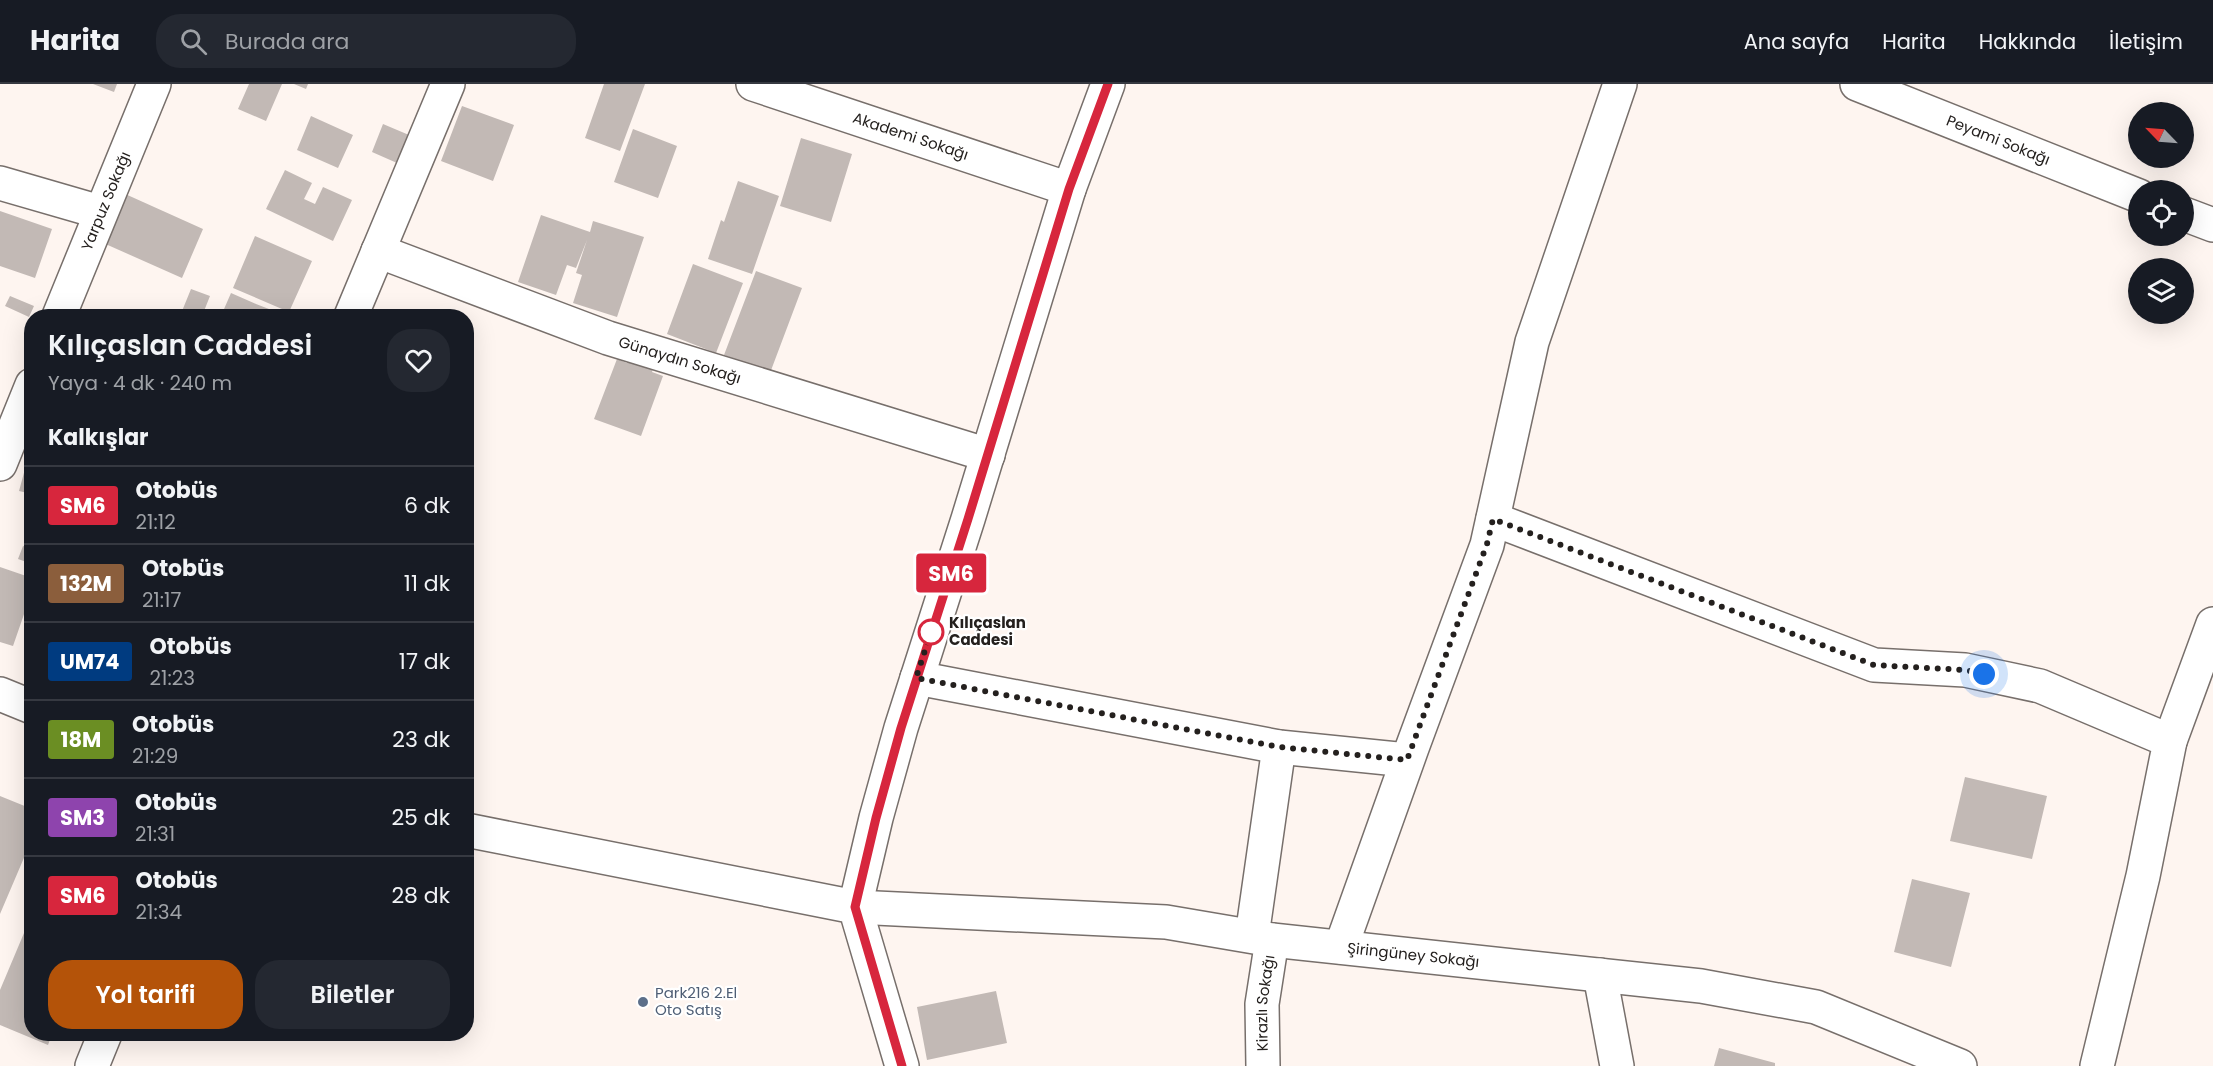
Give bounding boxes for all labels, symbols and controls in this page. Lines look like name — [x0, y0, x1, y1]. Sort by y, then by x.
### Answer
search box — [156, 14, 576, 68]
text: Harita — [30, 21, 120, 60]
icon: search — [177, 25, 210, 58]
text: Burada ara — [225, 26, 349, 57]
text: Ana sayfa — [1744, 27, 1849, 56]
text: Harita — [1882, 27, 1946, 56]
text: Hakkında — [1979, 27, 2076, 56]
text: İletişim — [2109, 27, 2183, 56]
north arrow — [2128, 102, 2194, 168]
map controls — [2128, 102, 2194, 324]
street label: Akademi Sokağı — [850, 107, 971, 165]
street label: Peyami Sokağı — [1944, 110, 2053, 170]
street label: Yarpuz Sokağı — [76, 148, 135, 254]
button: locate — [2128, 180, 2194, 246]
button: layers — [2128, 258, 2194, 324]
text: Kılıçaslan Caddesi — [48, 326, 312, 365]
button: heart — [387, 329, 450, 392]
street label: Günaydın Sokağı — [616, 331, 744, 388]
text: Yaya · 4 dk · 240 m — [48, 369, 232, 397]
text: Kalkışlar — [48, 422, 149, 453]
text: Otobüs — [136, 475, 218, 506]
text: 6 dk — [404, 490, 450, 521]
text: SM6 — [60, 491, 106, 520]
text: 21:12 — [136, 508, 176, 536]
text: Otobüs — [142, 553, 224, 584]
line badge: SM6 — [916, 554, 986, 592]
text: SM6 — [928, 559, 974, 588]
text: 11 dk — [404, 568, 450, 599]
text: 132M — [60, 569, 112, 598]
text: 21:17 — [142, 586, 181, 614]
place label: Kılıçaslan Caddesi — [949, 612, 1026, 650]
marker: Kılıçaslan Caddesi — [918, 619, 944, 645]
text: Otobüs — [150, 631, 232, 662]
text: 17 dk — [399, 646, 450, 677]
text: UM74 — [60, 647, 120, 676]
your location — [1969, 659, 1999, 689]
text: 21:23 — [150, 664, 195, 692]
text: Otobüs — [132, 709, 214, 740]
text: 23 dk — [392, 724, 450, 755]
text: 18M — [61, 725, 101, 754]
text: 21:29 — [132, 742, 178, 770]
text: Otobüs — [135, 787, 217, 818]
text: 25 dk — [391, 802, 450, 833]
text: SM3 — [60, 803, 105, 832]
text: 21:31 — [135, 820, 175, 848]
text: Otobüs — [136, 865, 218, 896]
text: 28 dk — [391, 880, 450, 911]
text: SM6 — [60, 881, 106, 910]
text: 21:34 — [136, 898, 182, 926]
street label: Şiringüney Sokağı — [1346, 937, 1480, 972]
street label: Kirazlı Sokağı — [1251, 953, 1280, 1052]
button: Yol tarifi — [48, 960, 243, 1029]
button: Biletler — [255, 960, 450, 1029]
place label: Park216 2.El Oto Satış — [655, 982, 737, 1020]
marker: Park216 2.El Oto Satış — [636, 995, 650, 1009]

